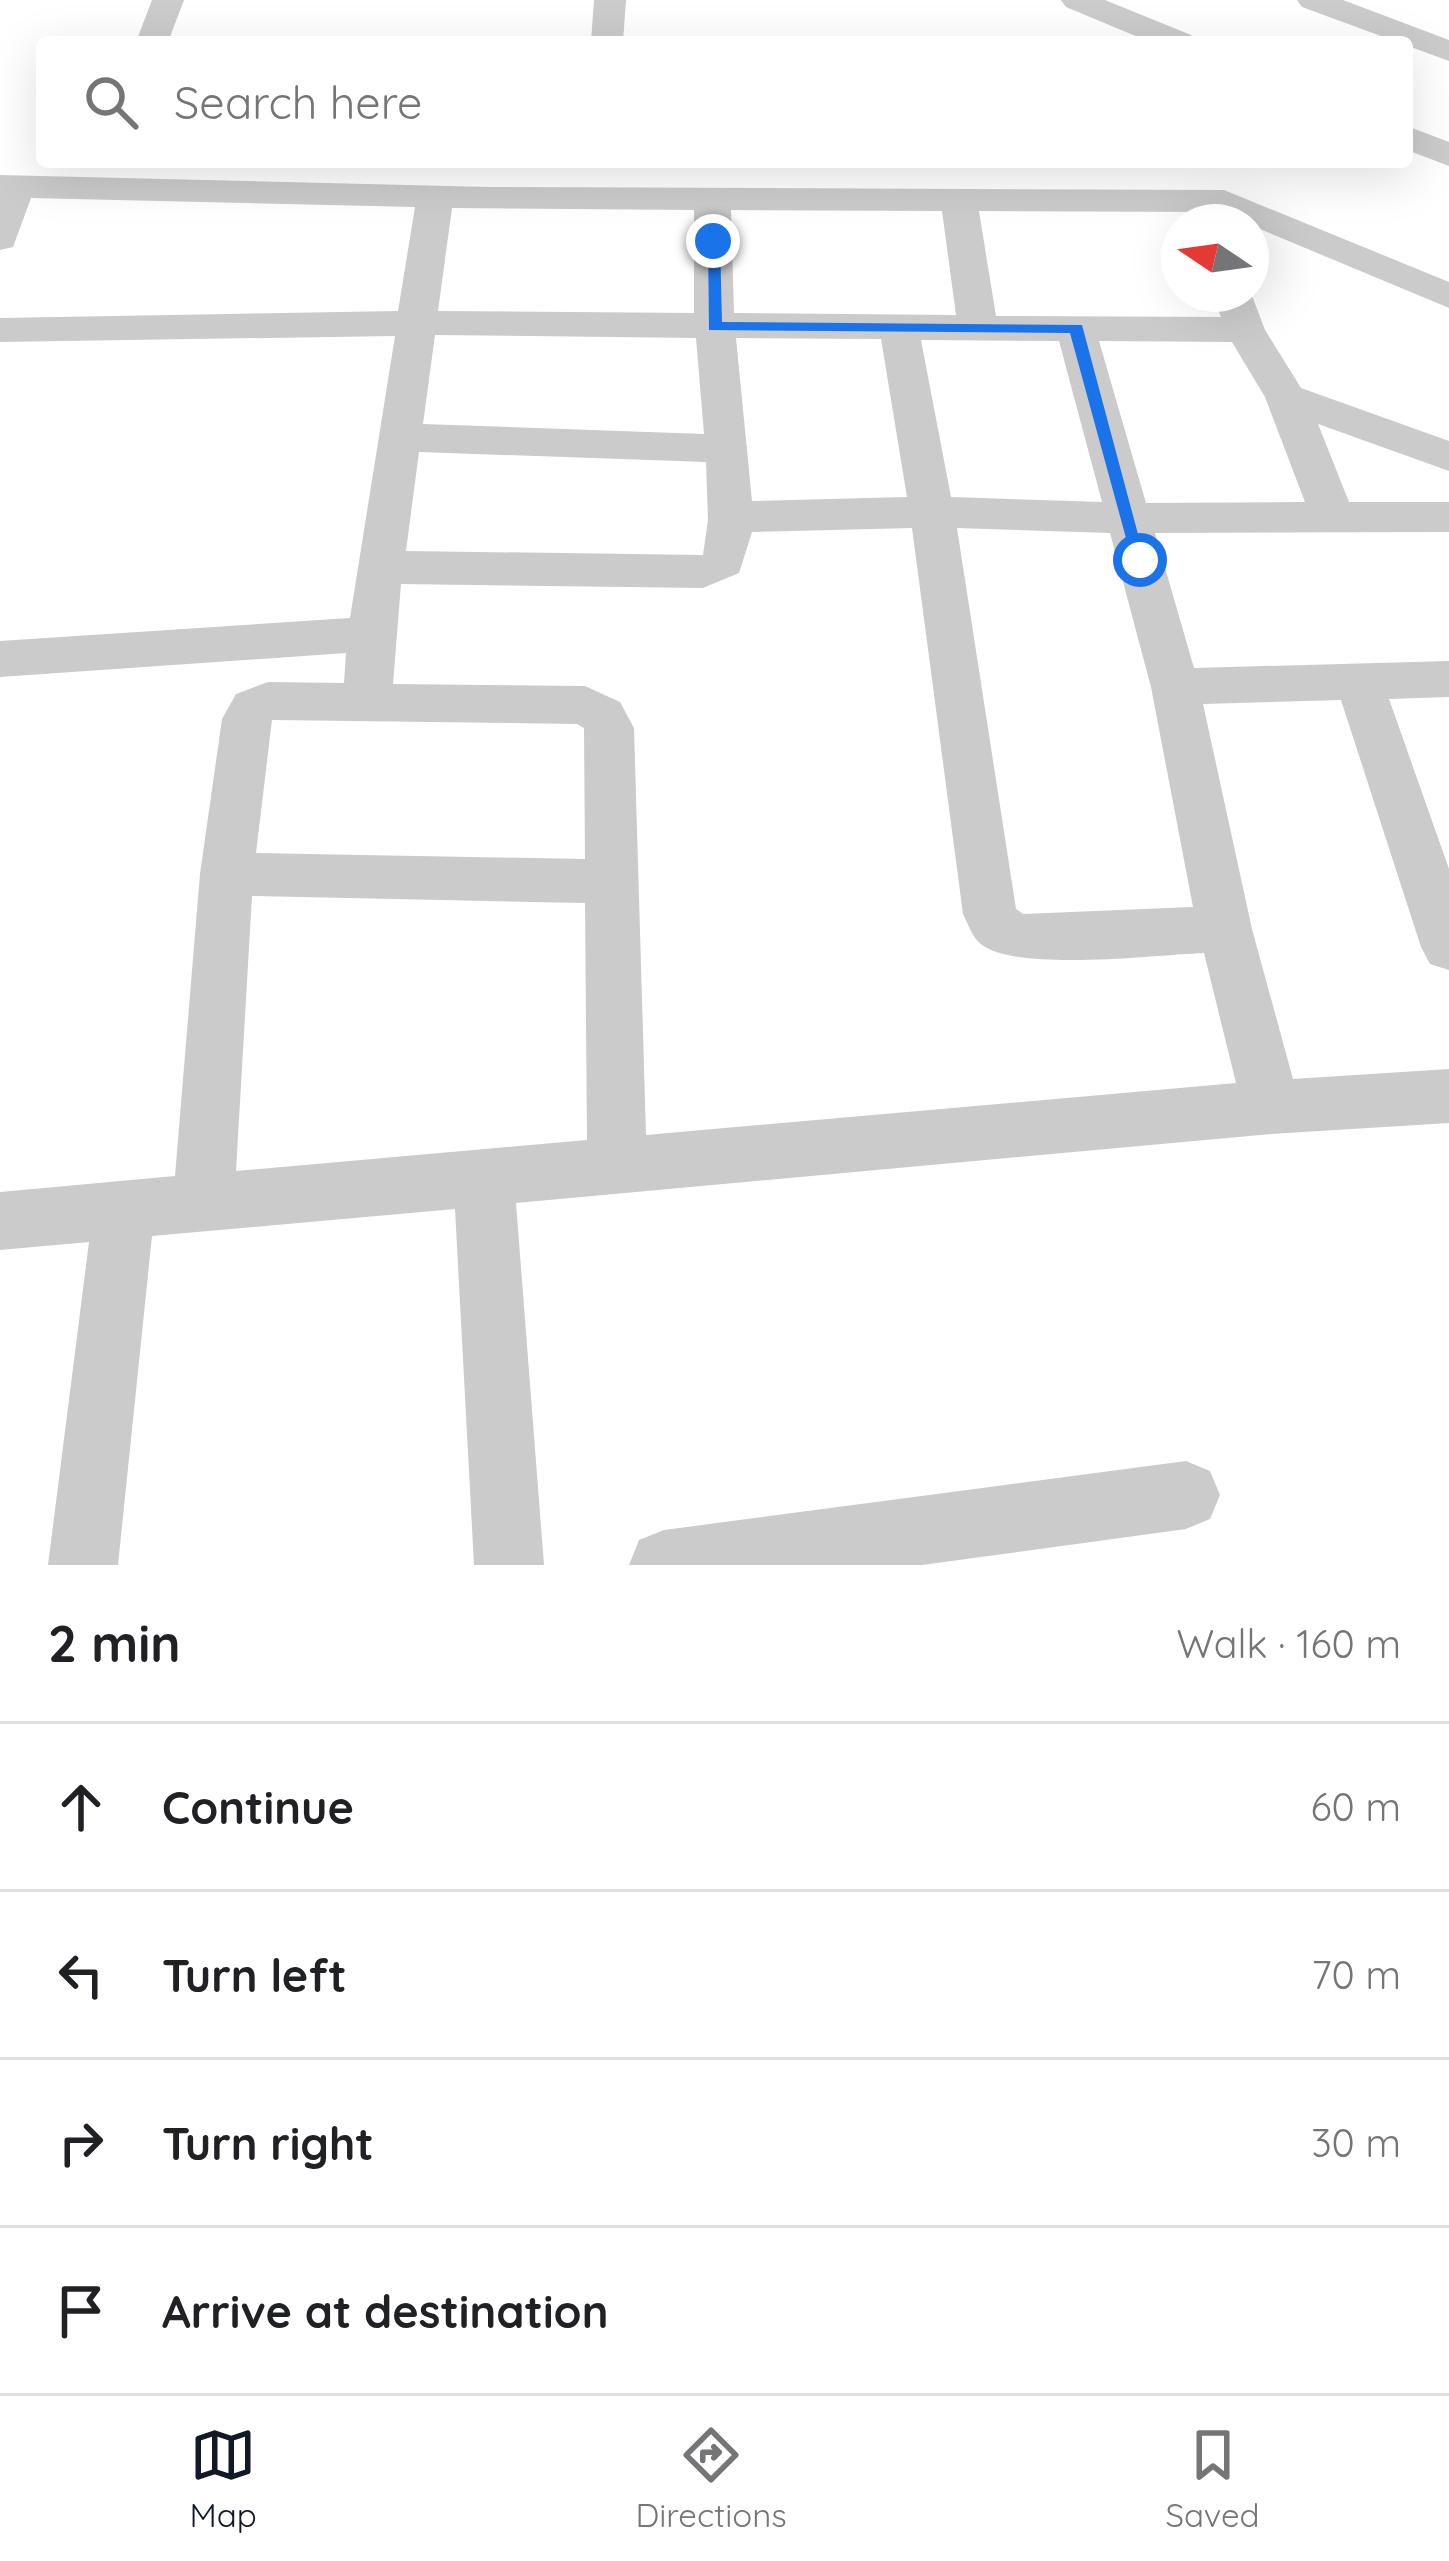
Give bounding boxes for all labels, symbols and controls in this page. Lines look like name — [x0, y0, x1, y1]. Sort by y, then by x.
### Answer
search box — [36, 36, 1413, 168]
icon: search — [78, 69, 144, 135]
text: Search here — [174, 74, 422, 130]
north arrow — [1161, 204, 1269, 312]
route end — [686, 214, 740, 268]
route start — [1113, 533, 1167, 587]
text: 2 min — [48, 1611, 181, 1675]
text: Walk · 160 m — [1176, 1619, 1401, 1668]
icon: ahead — [48, 1774, 114, 1840]
text: Continue — [162, 1779, 354, 1835]
text: 60 m — [1311, 1782, 1401, 1831]
icon: left — [48, 1942, 114, 2008]
text: Turn left — [162, 1947, 347, 2003]
text: 70 m — [1312, 1950, 1401, 1999]
icon: right — [48, 2110, 114, 2176]
text: Turn right — [162, 2115, 374, 2171]
text: 30 m — [1311, 2118, 1401, 2167]
icon: arrive — [48, 2278, 114, 2344]
text: Arrive at destination — [162, 2283, 608, 2339]
tab: Map — [189, 2422, 257, 2535]
tab: Directions — [635, 2422, 787, 2535]
tab: Saved — [1166, 2422, 1260, 2535]

